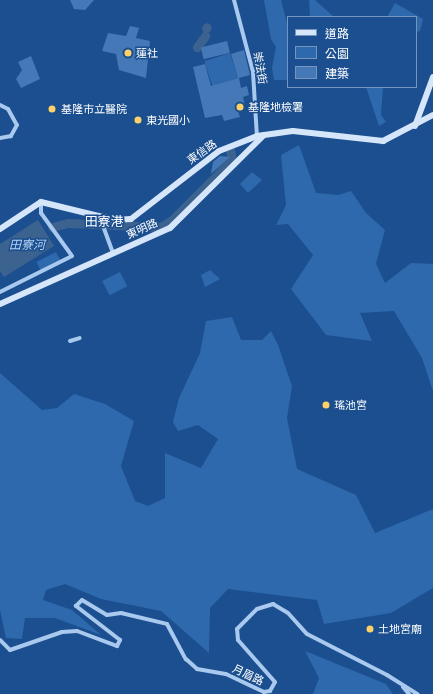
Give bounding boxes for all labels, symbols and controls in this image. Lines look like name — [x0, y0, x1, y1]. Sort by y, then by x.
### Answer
legend — [287, 16, 417, 88]
text: 道路 — [325, 26, 349, 40]
place label: 蓮社 — [136, 46, 158, 60]
text: 公園 — [325, 46, 349, 60]
marker: 蓮社 — [123, 48, 133, 58]
street label: 崇法街 — [251, 51, 269, 85]
text: 建築 — [325, 66, 349, 80]
place label: 基隆地檢署 — [248, 100, 303, 114]
place label: 基隆市立醫院 — [61, 102, 127, 116]
marker: 基隆地檢署 — [235, 102, 245, 112]
marker: 基隆市立醫院 — [46, 103, 58, 115]
place label: 東光國小 — [146, 113, 190, 127]
marker: 東光國小 — [133, 115, 143, 125]
street label: 東信路 — [185, 137, 219, 167]
district label: 田寮港 — [85, 213, 123, 229]
street label: 東明路 — [124, 216, 160, 242]
water label: 田寮河 — [9, 238, 45, 252]
place label: 瑤池宮 — [334, 398, 367, 412]
marker: 瑤池宮 — [321, 400, 331, 410]
place label: 土地宮廟 — [378, 622, 422, 636]
marker: 土地宮廟 — [365, 624, 375, 634]
street label: 月眉路 — [230, 662, 266, 688]

